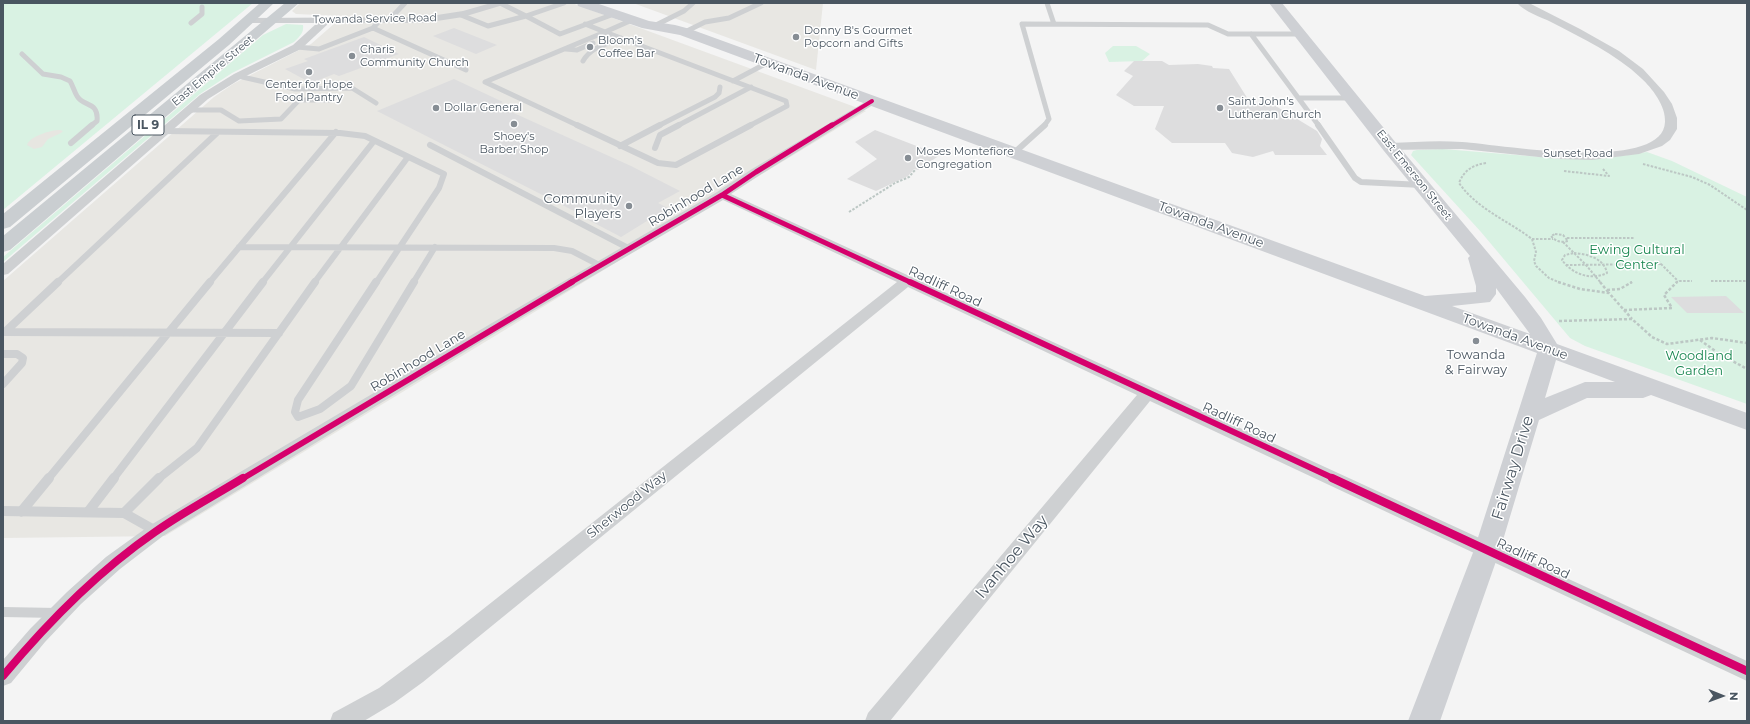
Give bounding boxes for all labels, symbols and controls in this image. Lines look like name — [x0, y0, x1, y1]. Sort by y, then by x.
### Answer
street label: Towanda Service Road — [313, 11, 437, 27]
place label: Donny B's Gourmet Popcorn and Gifts — [804, 24, 912, 50]
marker: Donny B's Gourmet Popcorn and Gifts — [791, 32, 801, 42]
street label: East Empire Street — [169, 33, 257, 109]
place label: Bloom's Coffee Bar — [598, 34, 655, 60]
marker: Bloom's Coffee Bar — [585, 42, 595, 52]
place label: Charis Community Church — [360, 43, 469, 69]
marker: Charis Community Church — [347, 51, 357, 61]
street label: Towanda Avenue — [751, 51, 861, 103]
marker: Center for Hope Food Pantry — [304, 67, 314, 77]
place label: Center for Hope Food Pantry — [265, 78, 353, 104]
place label: Saint John's Lutheran Church — [1228, 95, 1322, 121]
place label: Dollar General — [444, 101, 522, 115]
marker: Dollar General — [431, 103, 441, 113]
marker: Saint John's Lutheran Church — [1215, 103, 1225, 113]
road number: IL 9 — [132, 115, 164, 135]
marker: Shoey's Barber Shop — [509, 119, 519, 129]
street label: East Emerson Street — [1374, 127, 1454, 223]
place label: Shoey's Barber Shop — [479, 130, 549, 156]
place label: Moses Montefiore Congregation — [916, 145, 1014, 171]
street label: Sunset Road — [1543, 147, 1613, 161]
marker: Moses Montefiore Congregation — [903, 153, 913, 163]
street label: Robinhood Lane — [646, 162, 746, 230]
place label: Community Players — [544, 191, 621, 222]
street label: Towanda Avenue — [1156, 199, 1266, 251]
marker: Community Players — [624, 201, 634, 211]
park label: Ewing Cultural Center — [1589, 242, 1685, 273]
street label: Radliff Road — [906, 263, 984, 311]
street label: Towanda Avenue — [1460, 311, 1570, 363]
street label: Robinhood Lane — [368, 327, 468, 395]
marker: Towanda & Fairway — [1471, 336, 1481, 346]
place label: Towanda & Fairway — [1445, 347, 1507, 378]
park label: Woodland Garden — [1665, 348, 1733, 379]
street label: Radliff Road — [1200, 399, 1278, 447]
street label: Fairway Drive — [1488, 414, 1538, 522]
street label: Sherwood Way — [584, 468, 670, 542]
street label: Ivanhoe Way — [972, 511, 1052, 603]
street label: Radliff Road — [1494, 535, 1572, 583]
north arrow — [1702, 676, 1742, 716]
text: N — [1727, 692, 1741, 701]

